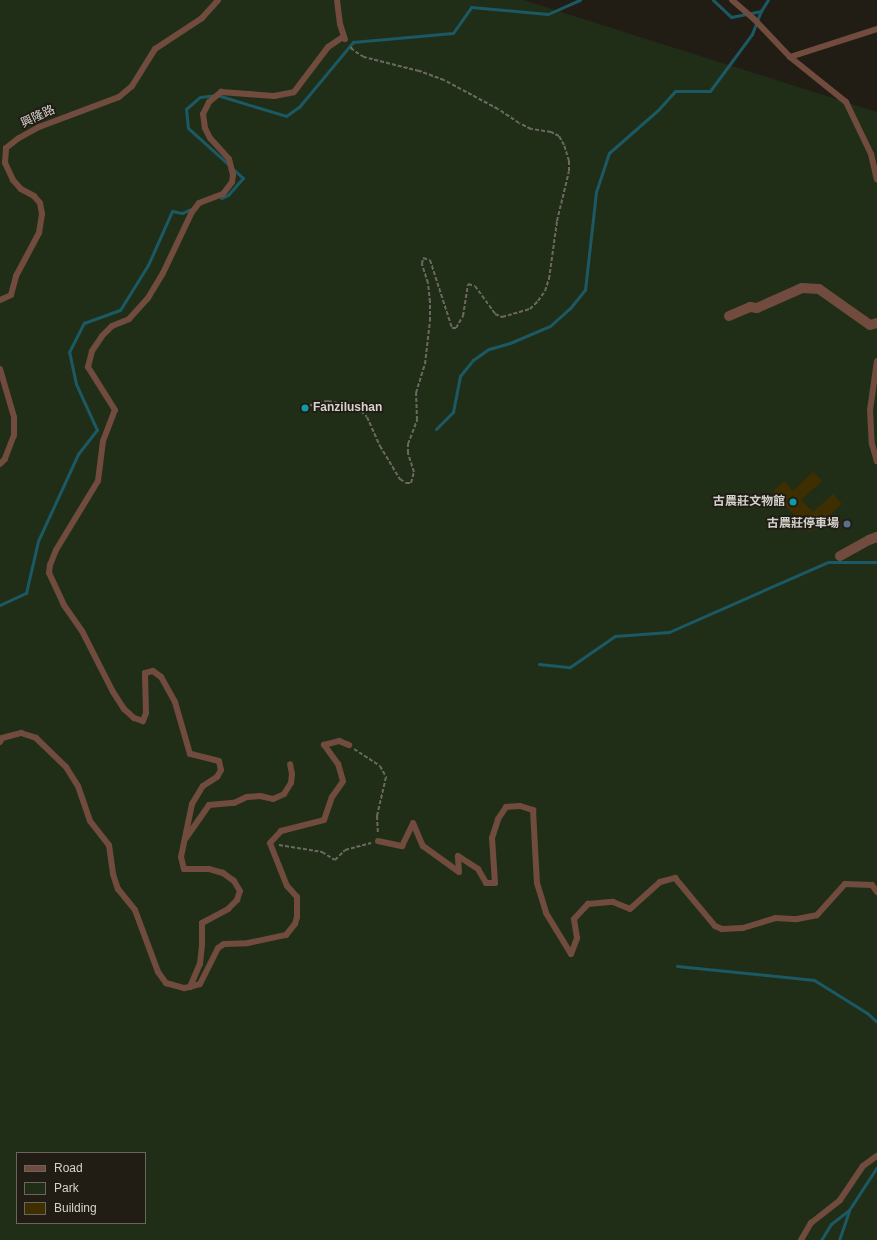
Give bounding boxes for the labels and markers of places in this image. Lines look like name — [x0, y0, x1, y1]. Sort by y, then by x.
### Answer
place label: Fanzilushan — [313, 401, 382, 415]
marker: Fanzilushan — [300, 403, 310, 413]
place label: 古農莊文物館 — [713, 495, 785, 509]
marker: 古農莊文物館 — [788, 497, 798, 507]
place label: 古農莊停車場 — [767, 517, 839, 531]
marker: 古農莊停車場 — [842, 519, 852, 529]

